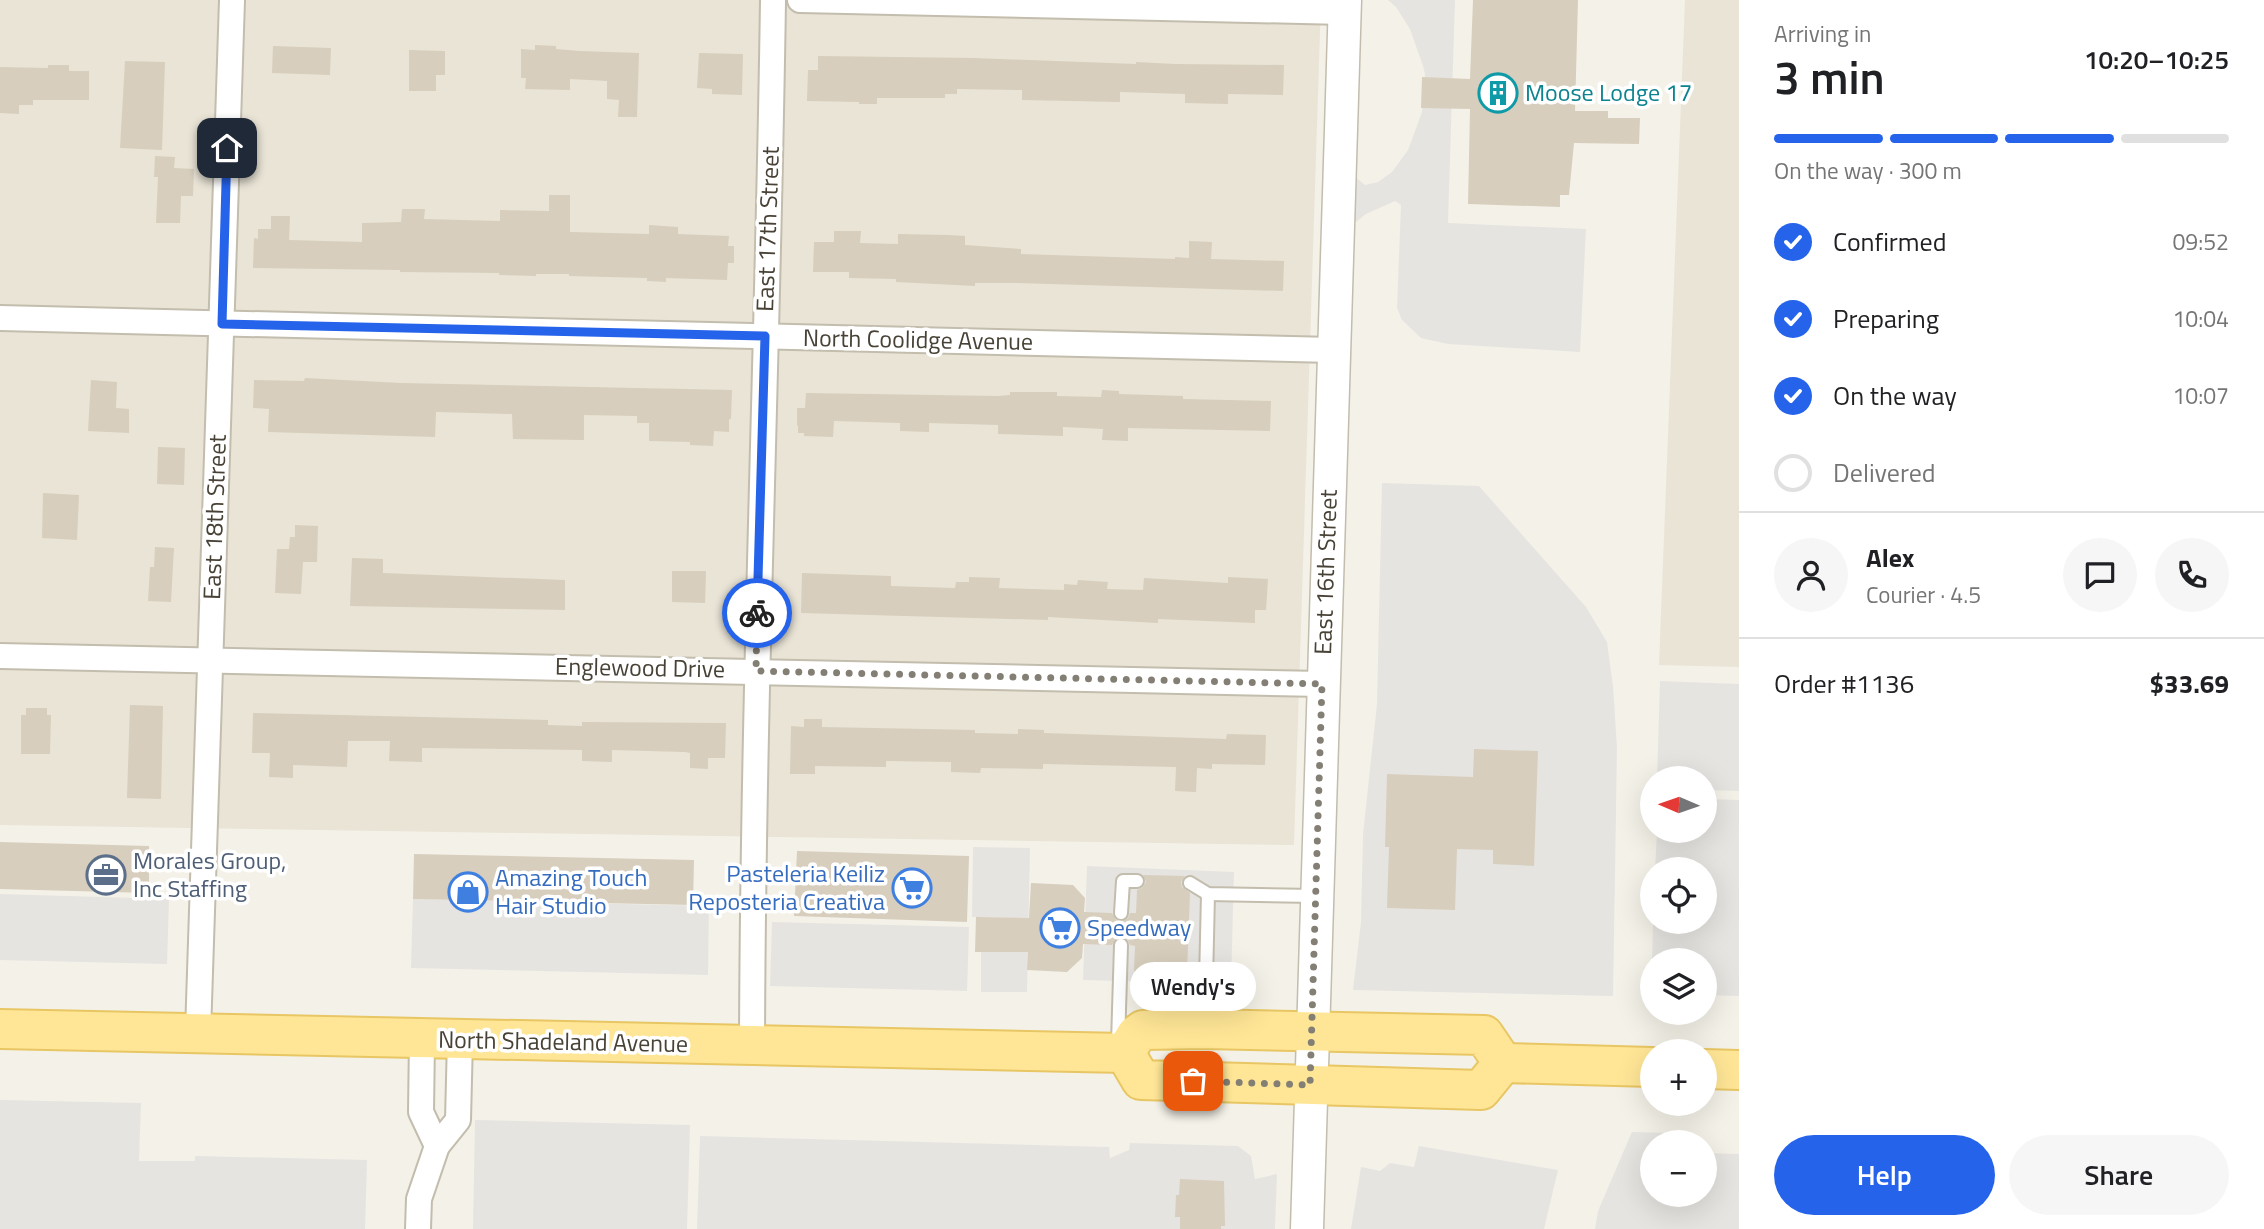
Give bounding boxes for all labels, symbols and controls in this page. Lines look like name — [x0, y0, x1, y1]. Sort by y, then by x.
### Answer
text: Arriving in — [1774, 16, 1871, 51]
text: 10:20–10:25 — [2084, 40, 2229, 79]
text: 3 min — [1774, 42, 1885, 112]
building icon: Moose Lodge 17 — [1477, 72, 1519, 114]
place label: Moose Lodge 17 — [1525, 74, 1692, 110]
pin — [197, 118, 257, 178]
icon: home — [208, 129, 246, 167]
street label: East 17th Street — [746, 145, 788, 312]
text: On the way · 300 m — [1774, 153, 1962, 188]
text: Confirmed — [1833, 222, 1947, 261]
icon: check — [1774, 223, 1812, 261]
text: 09:52 — [2172, 224, 2229, 259]
text: Preparing — [1833, 299, 1939, 338]
icon: check — [1774, 300, 1812, 338]
text: 10:04 — [2172, 301, 2229, 336]
street label: North Coolidge Avenue — [803, 319, 1033, 359]
text: On the way — [1833, 376, 1957, 415]
icon: check — [1774, 377, 1812, 415]
text: 10:07 — [2172, 378, 2229, 413]
street label: East 18th Street — [193, 433, 235, 600]
text: Delivered — [1833, 453, 1936, 492]
street label: East 16th Street — [1304, 488, 1346, 655]
button: person — [1774, 538, 1848, 612]
text: Alex — [1866, 538, 1914, 577]
button: chat — [2063, 538, 2137, 612]
button: phone — [2155, 538, 2229, 612]
text: Courier · 4.5 — [1866, 577, 1981, 612]
courier — [722, 578, 792, 648]
icon: bike — [738, 594, 776, 632]
street label: Englewood Drive — [555, 648, 725, 686]
text: Order #1136 — [1774, 664, 1914, 703]
text: $33.69 — [2150, 664, 2229, 703]
north arrow — [1640, 766, 1717, 844]
map controls — [1640, 766, 1717, 1207]
place label: Morales Group, Inc Staffing — [133, 842, 286, 906]
office icon: Morales Group, Inc Staffing — [85, 854, 127, 896]
place label: Pasteleria Keiliz Reposteria Creativa — [688, 855, 885, 919]
button: locate — [1640, 857, 1717, 934]
place label: Amazing Touch Hair Studio — [495, 859, 647, 923]
supermarket icon: Pasteleria Keiliz Reposteria Creativa — [891, 867, 933, 909]
shop icon: Amazing Touch Hair Studio — [447, 871, 489, 913]
supermarket icon: Speedway — [1039, 907, 1081, 949]
place label: Speedway — [1087, 909, 1192, 945]
button: layers — [1640, 948, 1717, 1025]
callout: Wendy's — [1130, 962, 1256, 1011]
text: Wendy's — [1151, 969, 1235, 1004]
street label: North Shadeland Avenue — [438, 1021, 688, 1061]
button: + — [1640, 1039, 1717, 1116]
pin — [1163, 1051, 1223, 1111]
icon: bag — [1174, 1062, 1212, 1100]
button: − — [1640, 1130, 1717, 1207]
button: Help — [1774, 1135, 1995, 1215]
button: Share — [2009, 1135, 2229, 1215]

